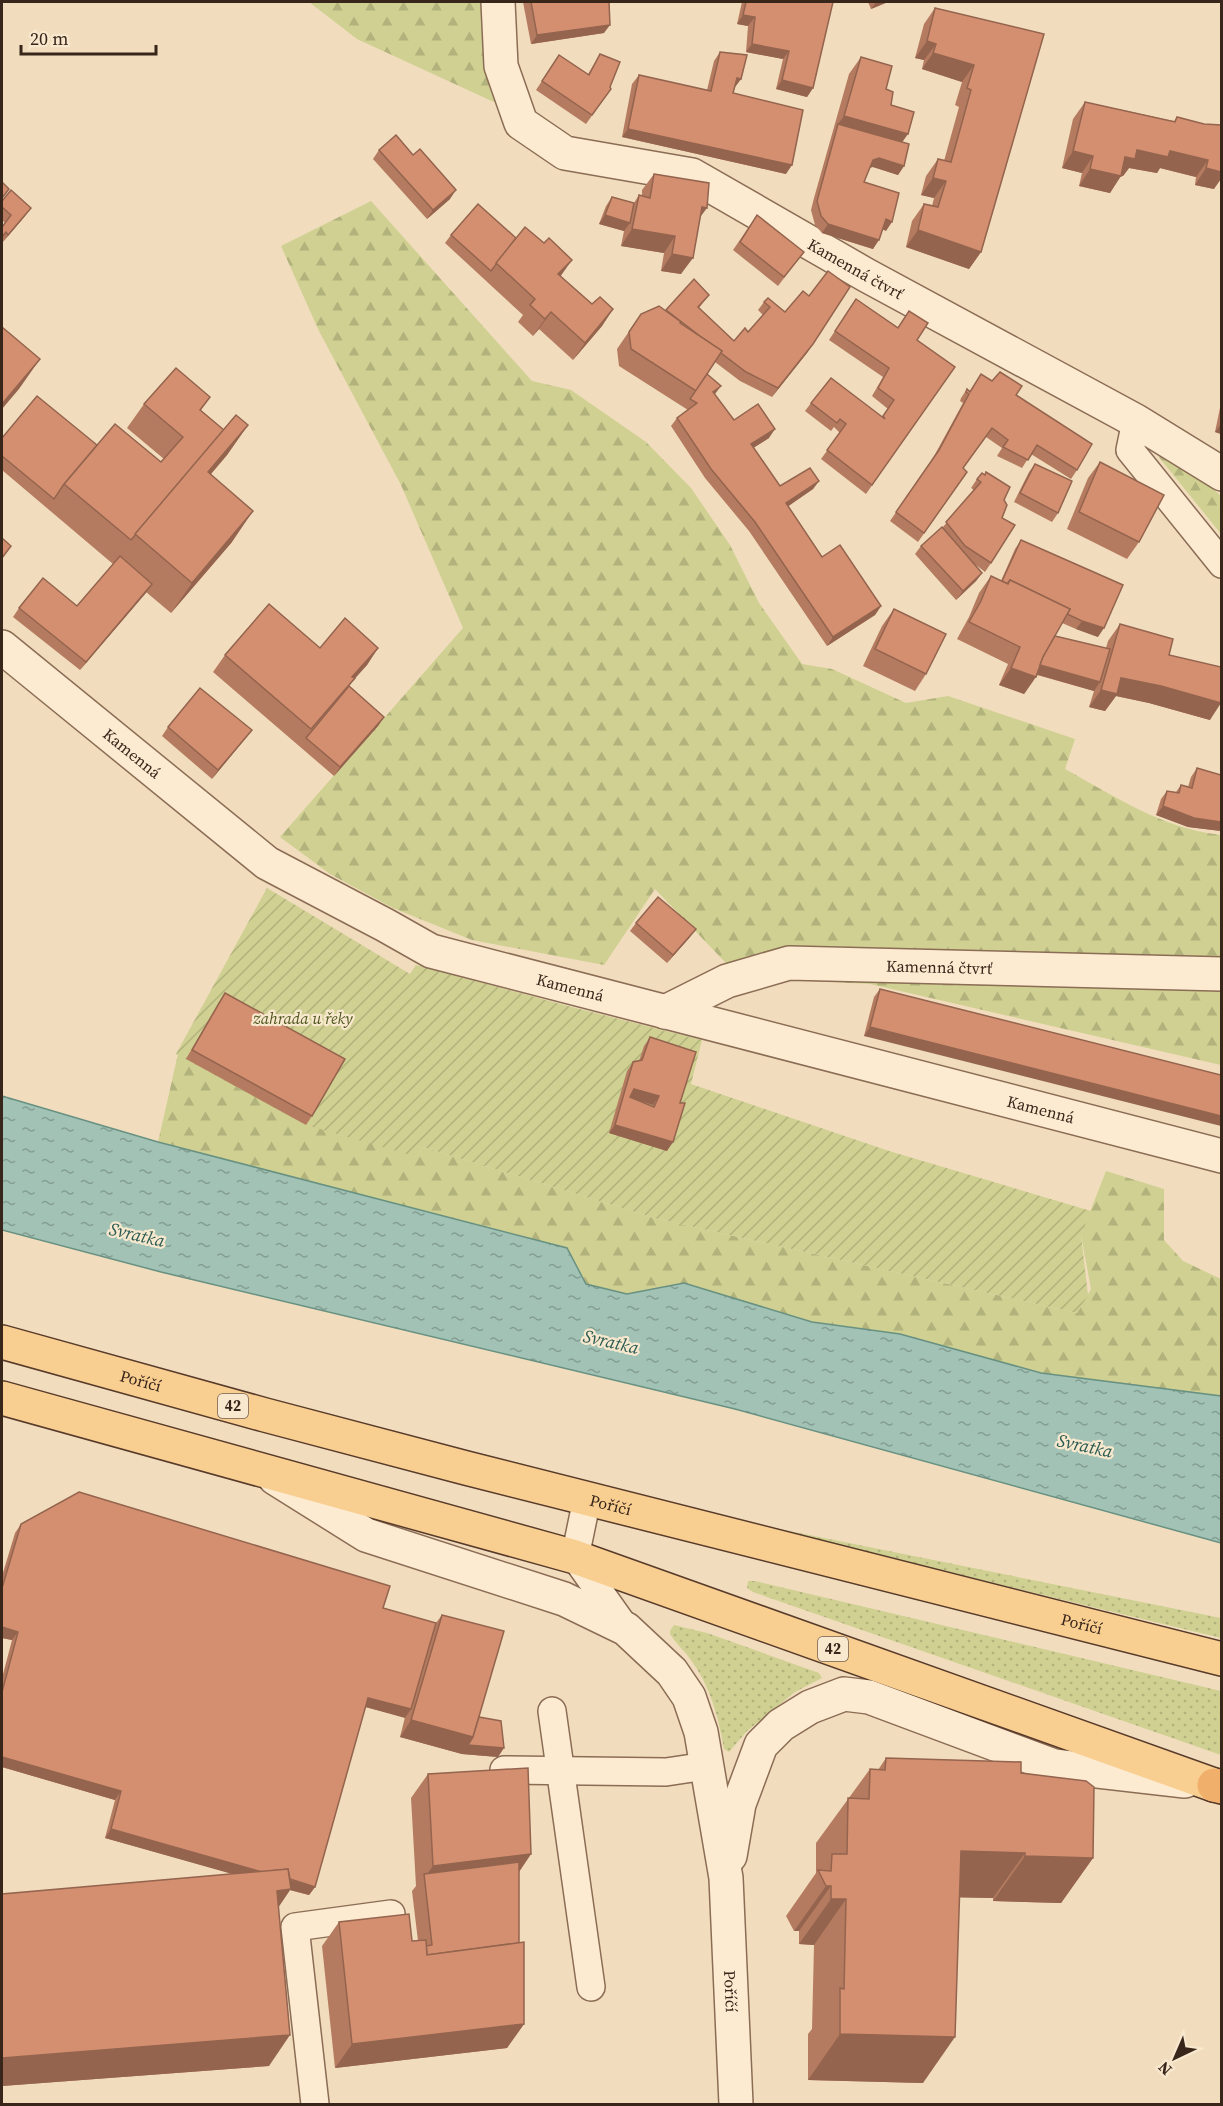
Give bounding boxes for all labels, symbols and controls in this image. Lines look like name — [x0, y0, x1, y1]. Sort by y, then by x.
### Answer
scale bar — [21, 18, 156, 56]
text: 20 m — [30, 26, 68, 51]
street label: Kamenná čtvrť — [804, 233, 908, 304]
street label: Kamenná — [99, 723, 166, 784]
street label: Kamenná čtvrť — [886, 954, 993, 979]
street label: Kamenná — [534, 968, 607, 1007]
park label: zahrada u řeky — [252, 1007, 353, 1029]
street label: Kamenná — [1005, 1090, 1078, 1129]
water label: Svratka — [107, 1216, 168, 1253]
water label: Svratka — [581, 1323, 642, 1360]
street label: Poříčí — [118, 1364, 164, 1397]
road number: 42 — [218, 1394, 248, 1418]
water label: Svratka — [1055, 1427, 1116, 1464]
street label: Poříčí — [588, 1489, 634, 1520]
street label: Poříčí — [1059, 1608, 1105, 1639]
road number: 42 — [818, 1637, 848, 1661]
street label: Poříčí — [719, 1970, 743, 2013]
north arrow — [1145, 2028, 1205, 2088]
text: N — [1152, 2057, 1176, 2081]

